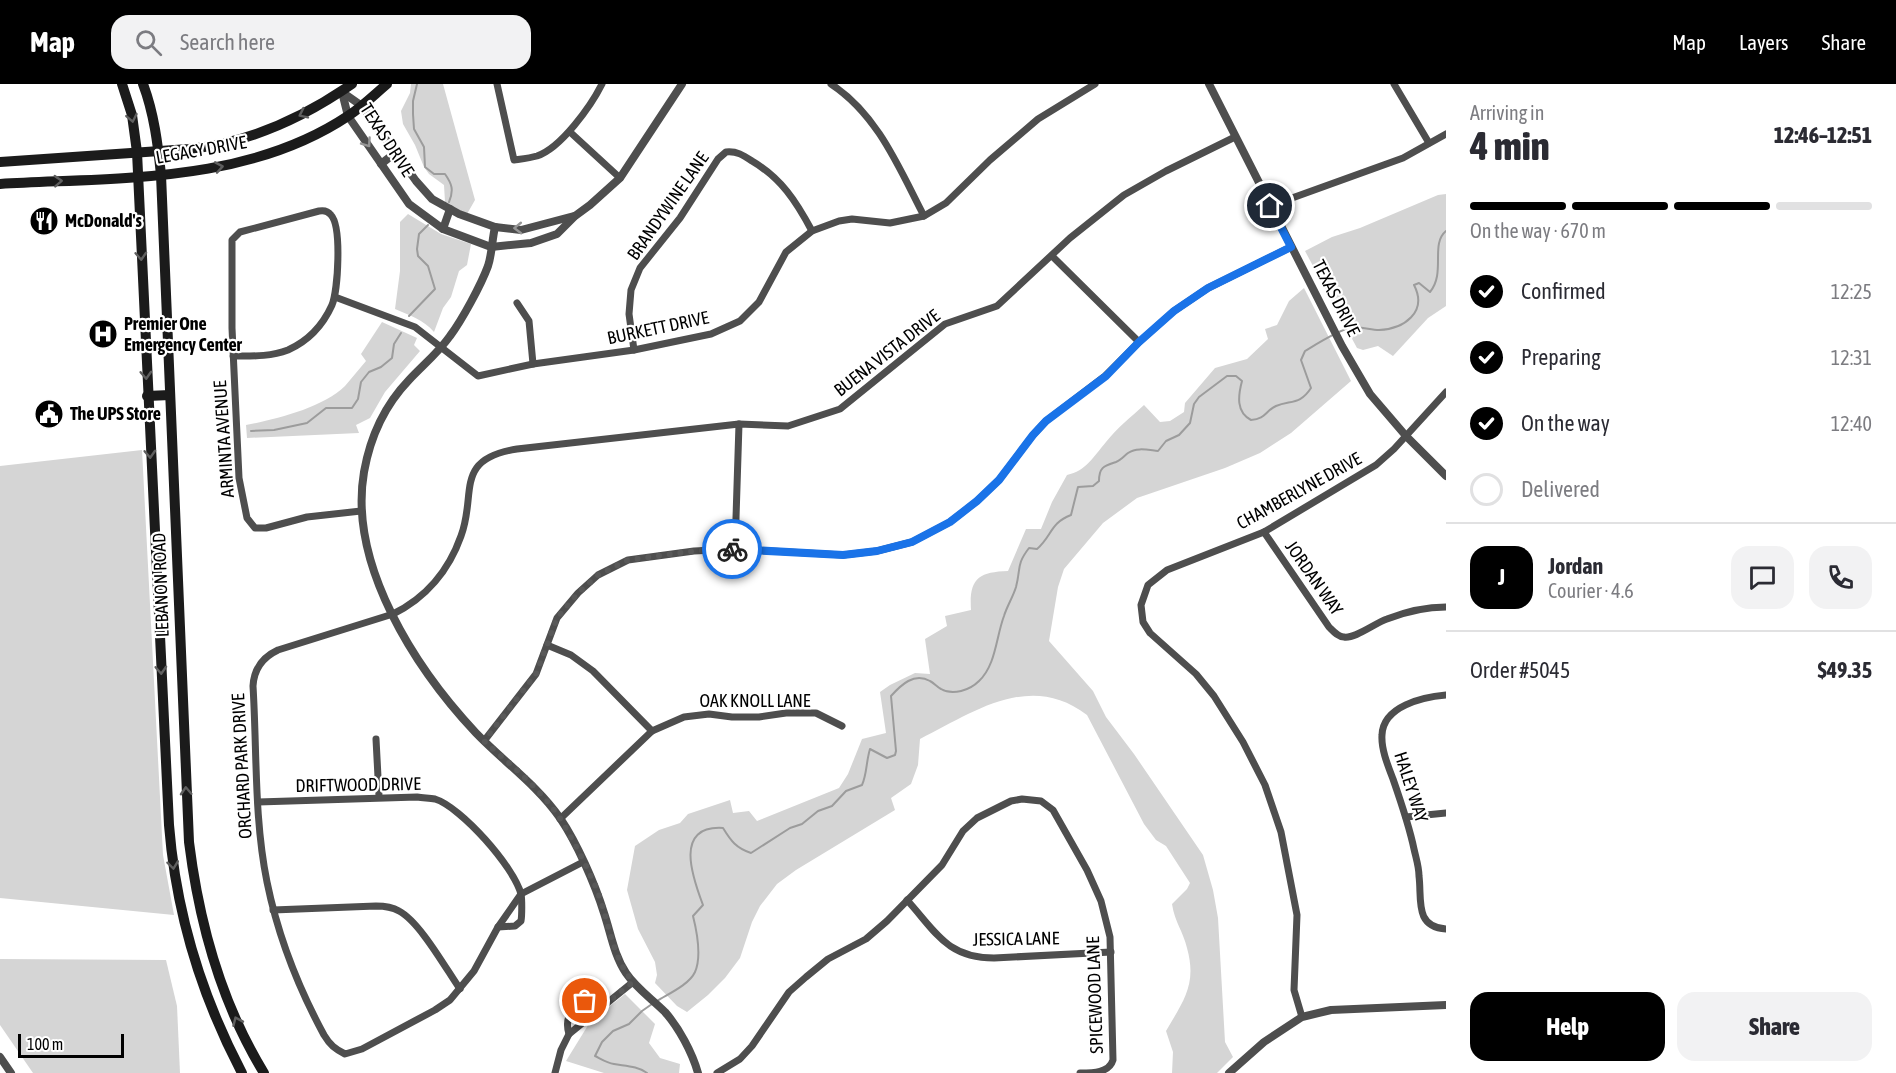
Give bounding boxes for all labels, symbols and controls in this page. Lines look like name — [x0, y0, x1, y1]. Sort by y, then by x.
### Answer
search box — [111, 15, 531, 69]
text: Map — [30, 26, 75, 58]
icon: search — [132, 26, 165, 59]
text: Search here — [180, 29, 275, 55]
text: Map — [1672, 30, 1706, 54]
text: Layers — [1739, 30, 1789, 54]
text: Share — [1822, 30, 1866, 54]
street label: TEXAS DRIVE — [356, 99, 419, 180]
text: Arriving in — [1470, 101, 1544, 124]
one-way arrow — [298, 107, 309, 119]
one-way arrow — [125, 112, 138, 122]
text: 12:46–12:51 — [1774, 122, 1872, 148]
text: 4 min — [1470, 124, 1550, 168]
street label: LEGACY DRIVE — [154, 131, 248, 168]
one-way arrow — [360, 137, 371, 148]
street label: BRANDYWINE LANE — [623, 147, 713, 264]
one-way arrow — [214, 162, 223, 174]
one-way arrow — [54, 174, 63, 187]
pin — [1244, 180, 1295, 231]
icon: home — [1253, 189, 1286, 222]
restaurant icon: McDonald's — [28, 205, 60, 237]
place label: McDonald's — [65, 210, 142, 231]
text: On the way · 670 m — [1470, 219, 1606, 242]
one-way arrow — [513, 222, 522, 235]
one-way arrow — [134, 251, 147, 260]
street label: TEXAS DRIVE — [1308, 256, 1365, 340]
icon: check — [1470, 275, 1503, 308]
text: Confirmed — [1521, 278, 1606, 304]
text: 12:25 — [1831, 280, 1872, 303]
street label: BUENA VISTA DRIVE — [830, 305, 944, 400]
street label: BURKETT DRIVE — [605, 306, 711, 348]
place label: Premier One Emergency Center — [124, 313, 243, 355]
hospital icon: Premier One Emergency Center — [87, 318, 119, 350]
icon: check — [1470, 341, 1503, 374]
text: Preparing — [1521, 344, 1601, 370]
text: 12:31 — [1831, 346, 1872, 369]
one-way arrow — [139, 370, 152, 379]
street label: ARMINTA AVENUE — [209, 379, 238, 498]
public building icon: The UPS Store — [33, 398, 65, 430]
place label: The UPS Store — [70, 403, 161, 424]
icon: check — [1470, 407, 1503, 440]
text: On the way — [1521, 410, 1610, 436]
text: 12:40 — [1831, 412, 1872, 435]
street label: CHAMBERLYNE DRIVE — [1233, 447, 1365, 534]
one-way arrow — [144, 450, 157, 459]
text: Delivered — [1521, 476, 1600, 502]
courier — [702, 519, 762, 579]
street label: LEBANON ROAD — [148, 532, 173, 638]
icon: bike — [716, 533, 749, 566]
street label: JORDAN WAY — [1281, 537, 1348, 619]
button: chat — [1731, 546, 1794, 609]
button: phone — [1809, 546, 1872, 609]
text: Jordan — [1548, 553, 1603, 579]
text: J — [1498, 564, 1505, 590]
text: Courier · 4.6 — [1548, 579, 1634, 602]
text: Order #5045 — [1470, 657, 1570, 683]
text: $49.35 — [1817, 657, 1872, 683]
one-way arrow — [155, 665, 168, 674]
street label: OAK KNOLL LANE — [699, 690, 811, 711]
street label: ORCHARD PARK DRIVE — [227, 692, 256, 839]
street label: HALEY WAY — [1390, 749, 1433, 825]
street label: DRIFTWOOD DRIVE — [295, 773, 421, 796]
one-way arrow — [180, 787, 193, 796]
one-way arrow — [166, 860, 179, 869]
street label: JESSICA LANE — [973, 927, 1060, 950]
street label: SPICEWOOD LANE — [1082, 936, 1107, 1054]
pin — [559, 975, 610, 1026]
icon: bag — [568, 984, 601, 1017]
button: Help — [1470, 992, 1665, 1061]
button: Share — [1677, 992, 1872, 1061]
one-way arrow — [233, 1016, 245, 1027]
scale bar — [18, 1031, 124, 1058]
text: 100 m — [27, 1035, 63, 1053]

